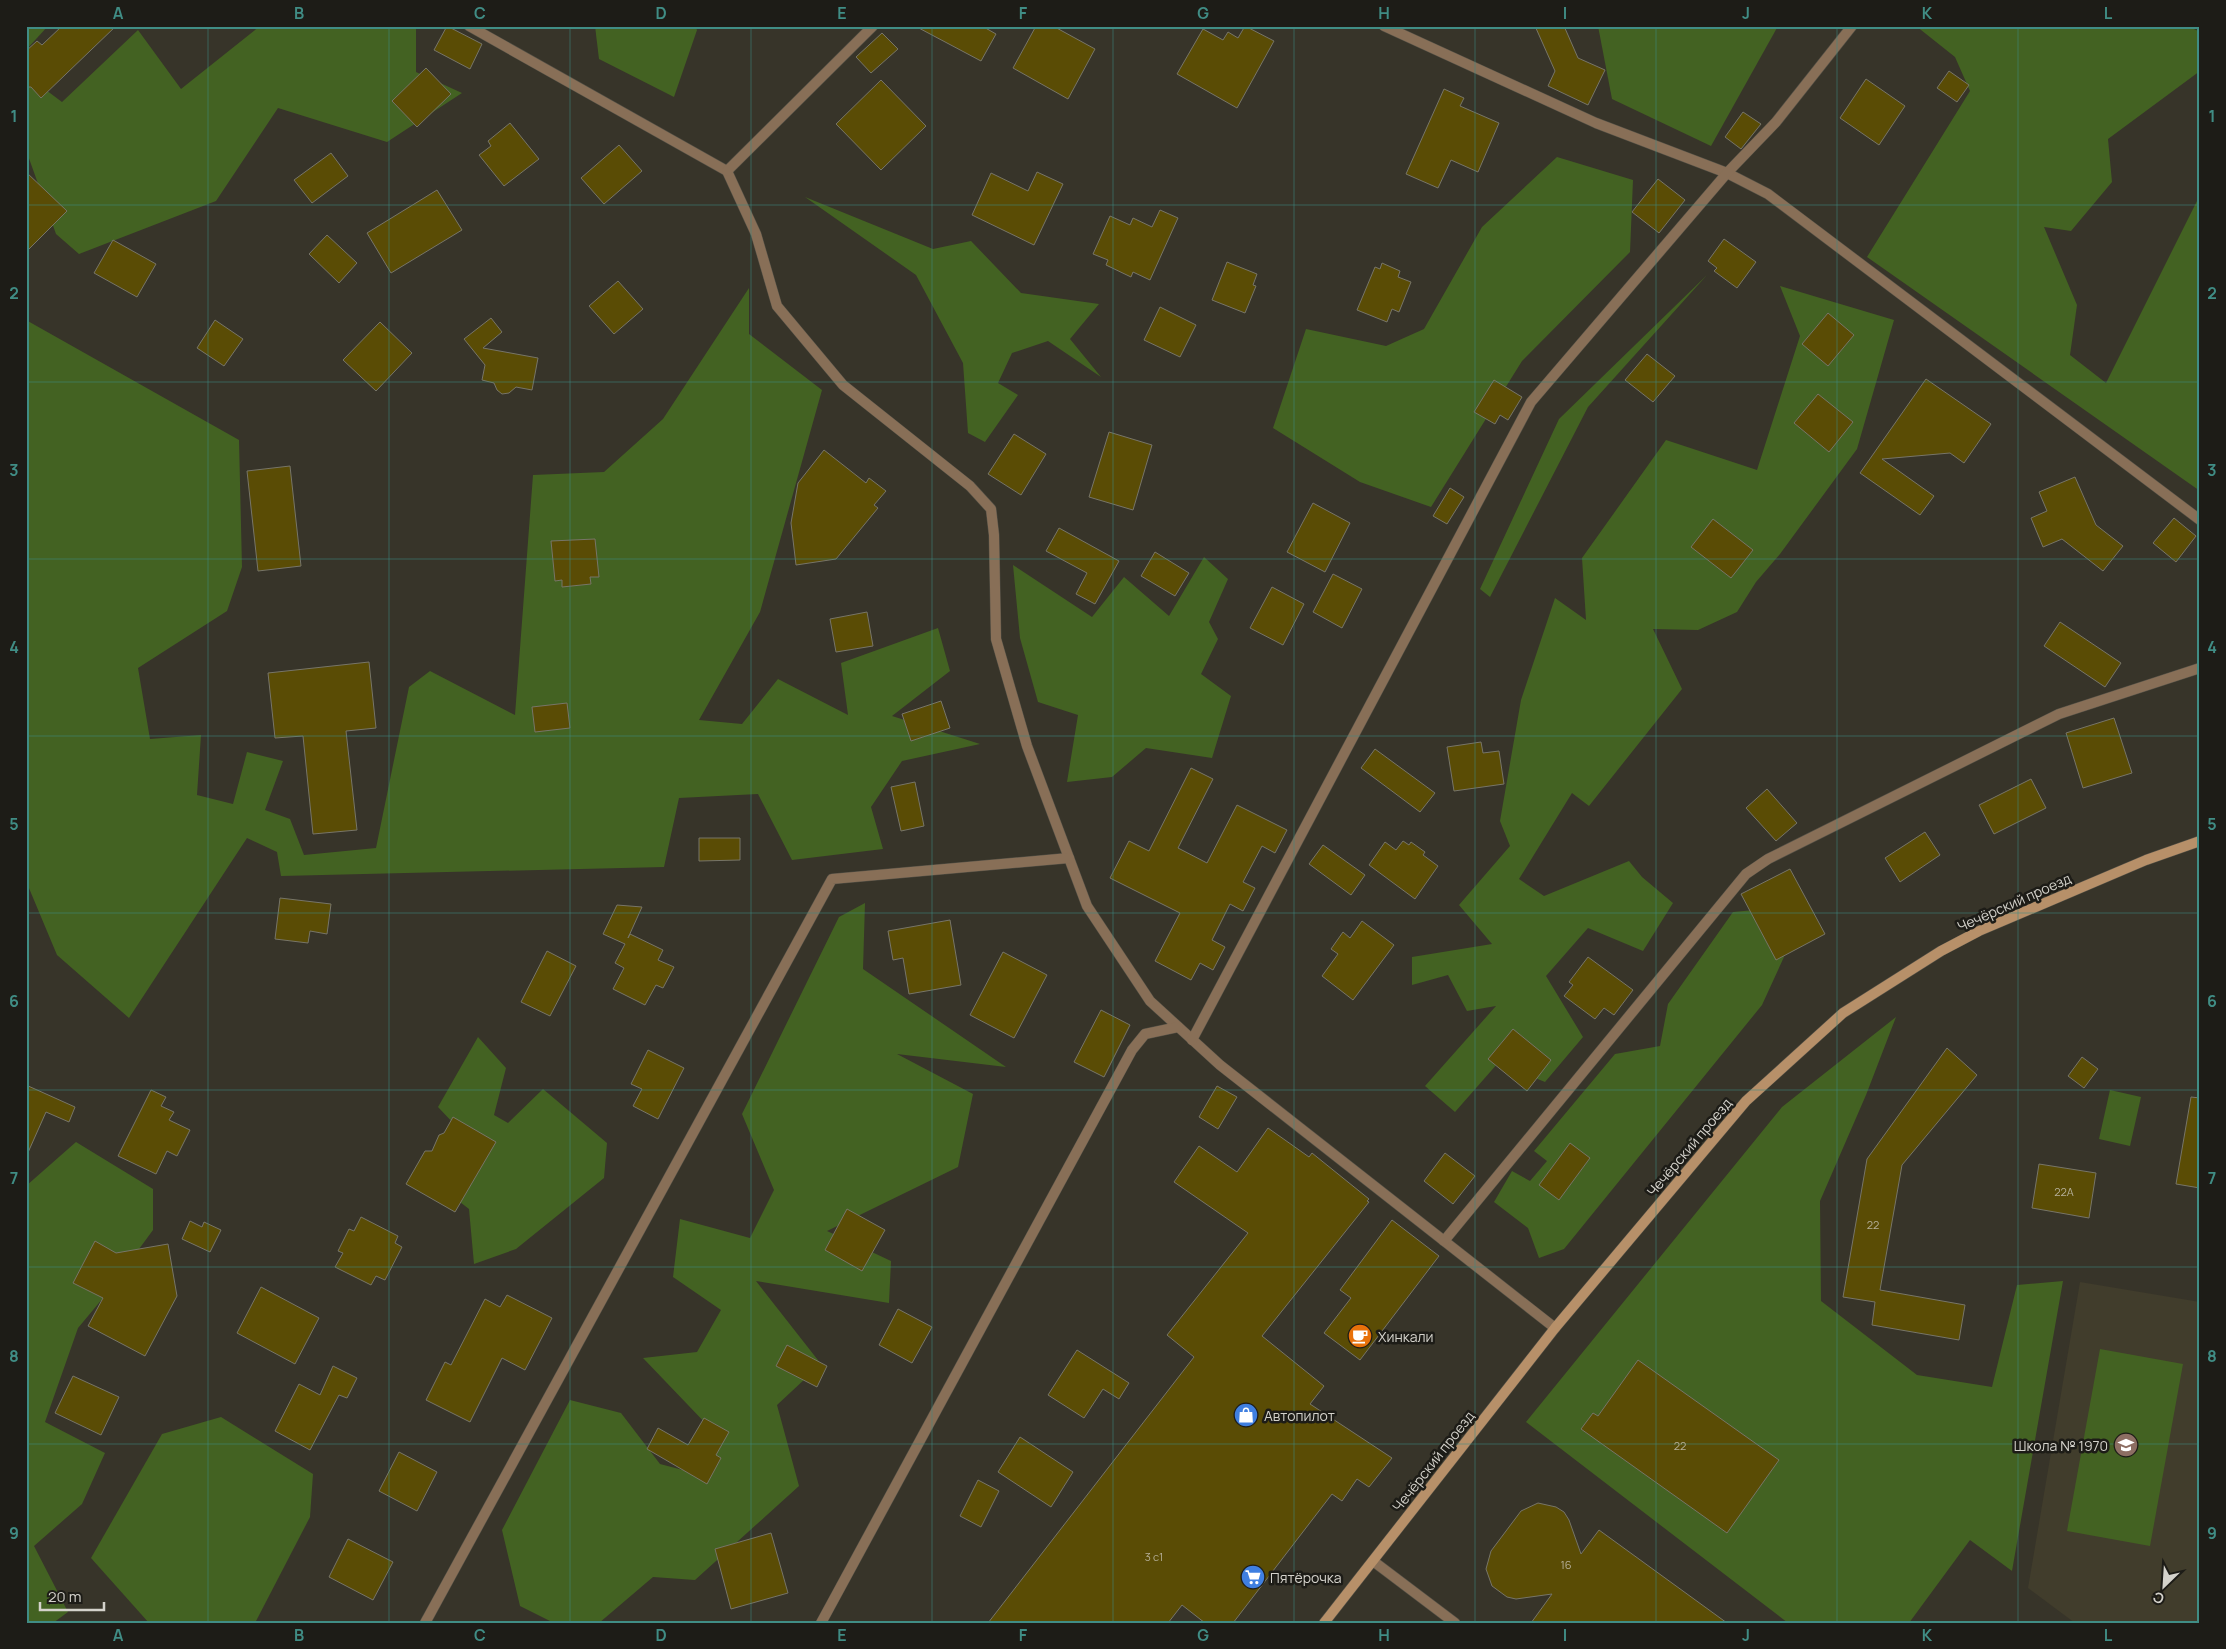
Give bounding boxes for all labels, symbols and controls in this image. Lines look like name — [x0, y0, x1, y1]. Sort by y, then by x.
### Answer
text: A — [113, 2, 124, 24]
text: B — [294, 2, 304, 24]
text: C — [474, 2, 486, 24]
text: D — [655, 2, 667, 24]
text: E — [837, 2, 847, 24]
text: F — [1019, 2, 1028, 24]
text: G — [1197, 2, 1209, 24]
text: H — [1378, 2, 1390, 24]
text: I — [1563, 2, 1567, 24]
text: J — [1742, 2, 1750, 24]
text: K — [1922, 2, 1933, 24]
text: L — [2104, 2, 2113, 24]
text: 1 — [10, 105, 18, 127]
text: 1 — [2208, 105, 2216, 127]
text: 2 — [9, 282, 19, 304]
text: 2 — [2207, 282, 2217, 304]
text: 3 — [9, 459, 19, 481]
text: 3 — [2207, 459, 2217, 481]
text: 4 — [9, 636, 19, 658]
text: 4 — [2207, 636, 2217, 658]
text: 5 — [9, 813, 19, 835]
text: 5 — [2207, 813, 2217, 835]
street label: Чечёрский проезд — [1954, 868, 2074, 936]
text: 6 — [9, 990, 19, 1012]
text: 6 — [2207, 990, 2217, 1012]
street label: Чечёрский проезд — [1642, 1094, 1736, 1200]
text: 7 — [10, 1167, 18, 1189]
text: 7 — [2208, 1167, 2216, 1189]
house number: 22А — [2054, 1184, 2074, 1199]
house number: 22 — [1867, 1217, 1879, 1232]
cafe icon: Хинкали — [1347, 1323, 1373, 1349]
place label: Хинкали — [1378, 1327, 1433, 1346]
text: 8 — [9, 1345, 19, 1367]
text: 8 — [2207, 1345, 2217, 1367]
shop icon: Автопилот — [1233, 1402, 1259, 1428]
place label: Автопилот — [1264, 1406, 1335, 1425]
street label: Чечёрский проезд — [1388, 1407, 1478, 1515]
school or university icon: Школа № 1970 — [2113, 1432, 2139, 1458]
place label: Школа № 1970 — [2014, 1436, 2108, 1455]
house number: 22 — [1674, 1438, 1686, 1453]
text: 9 — [9, 1522, 19, 1544]
text: 9 — [2207, 1522, 2217, 1544]
house number: 3 с1 — [1145, 1549, 1163, 1564]
house number: 16 — [1560, 1557, 1572, 1572]
north arrow — [2138, 1562, 2188, 1612]
supermarket icon: Пятёрочка — [1240, 1564, 1266, 1590]
place label: Пятёрочка — [1270, 1568, 1342, 1587]
scale bar — [40, 1579, 104, 1611]
text: 20 m — [48, 1586, 81, 1607]
text: С — [2150, 1587, 2167, 1609]
text: A — [113, 1624, 124, 1646]
text: B — [294, 1624, 304, 1646]
text: C — [474, 1624, 486, 1646]
text: D — [655, 1624, 667, 1646]
text: E — [837, 1624, 847, 1646]
text: F — [1019, 1624, 1028, 1646]
text: G — [1197, 1624, 1209, 1646]
text: H — [1378, 1624, 1390, 1646]
text: I — [1563, 1624, 1567, 1646]
text: J — [1742, 1624, 1750, 1646]
text: K — [1922, 1624, 1933, 1646]
text: L — [2104, 1624, 2113, 1646]

